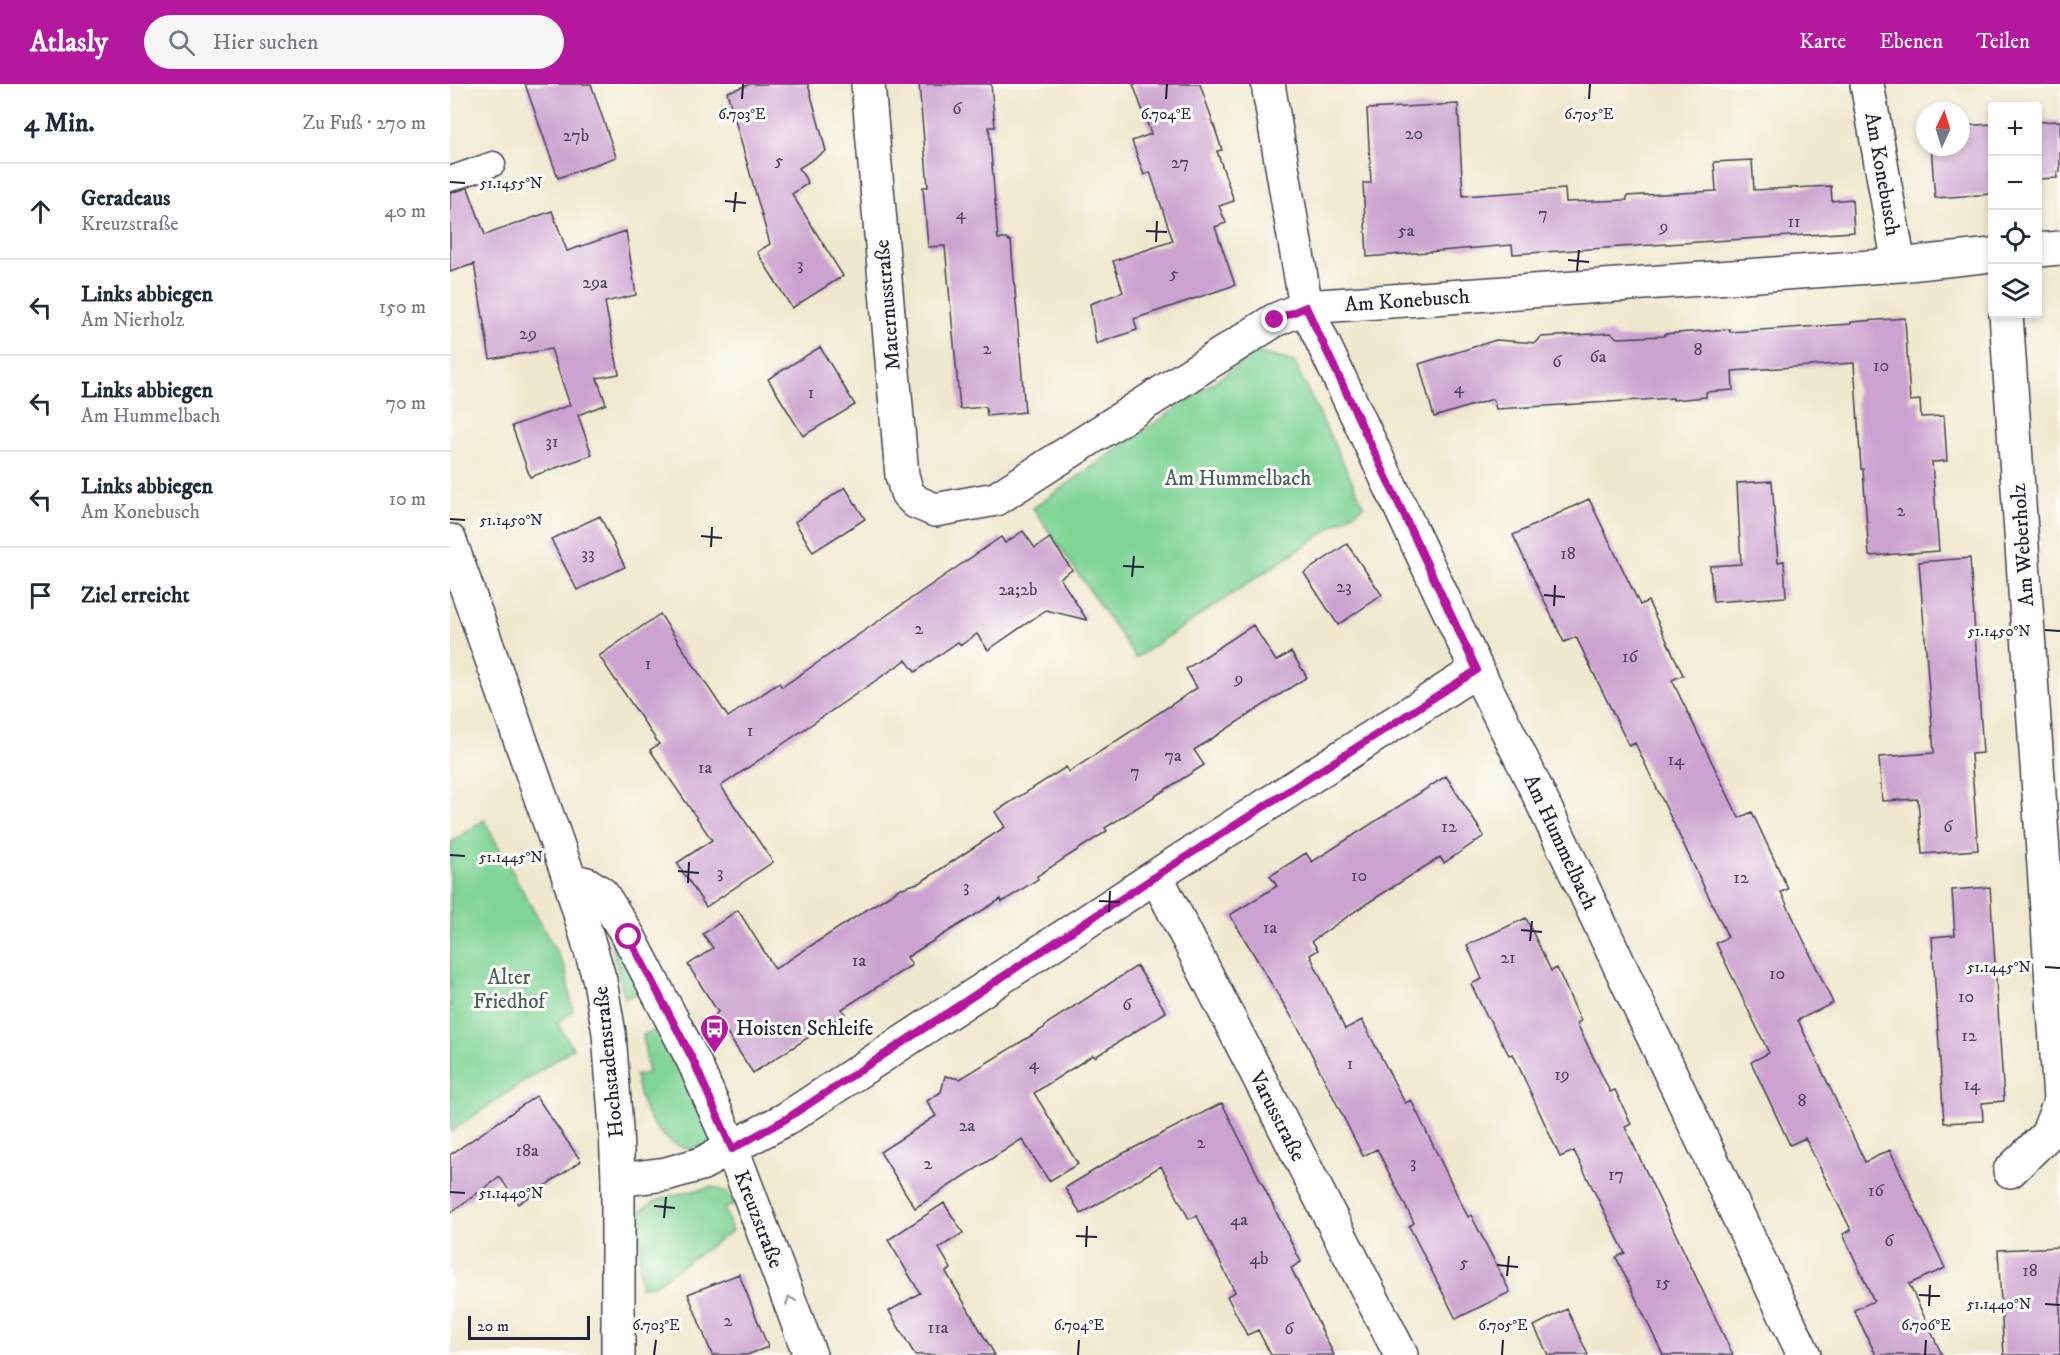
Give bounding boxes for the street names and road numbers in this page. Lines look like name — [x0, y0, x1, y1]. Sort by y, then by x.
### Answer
street label: Am Konebusch — [1858, 110, 1906, 238]
street label: Maternusstraße — [869, 238, 907, 371]
street label: Am Konebusch — [1344, 284, 1470, 318]
street label: Am Weberholz — [2006, 483, 2040, 607]
street label: Am Hummelbach — [1517, 771, 1603, 914]
street label: Hochstadenstraße — [588, 985, 630, 1139]
street label: Varusstraße — [1243, 1066, 1311, 1166]
street label: Kreuzstraße — [728, 1167, 789, 1272]

